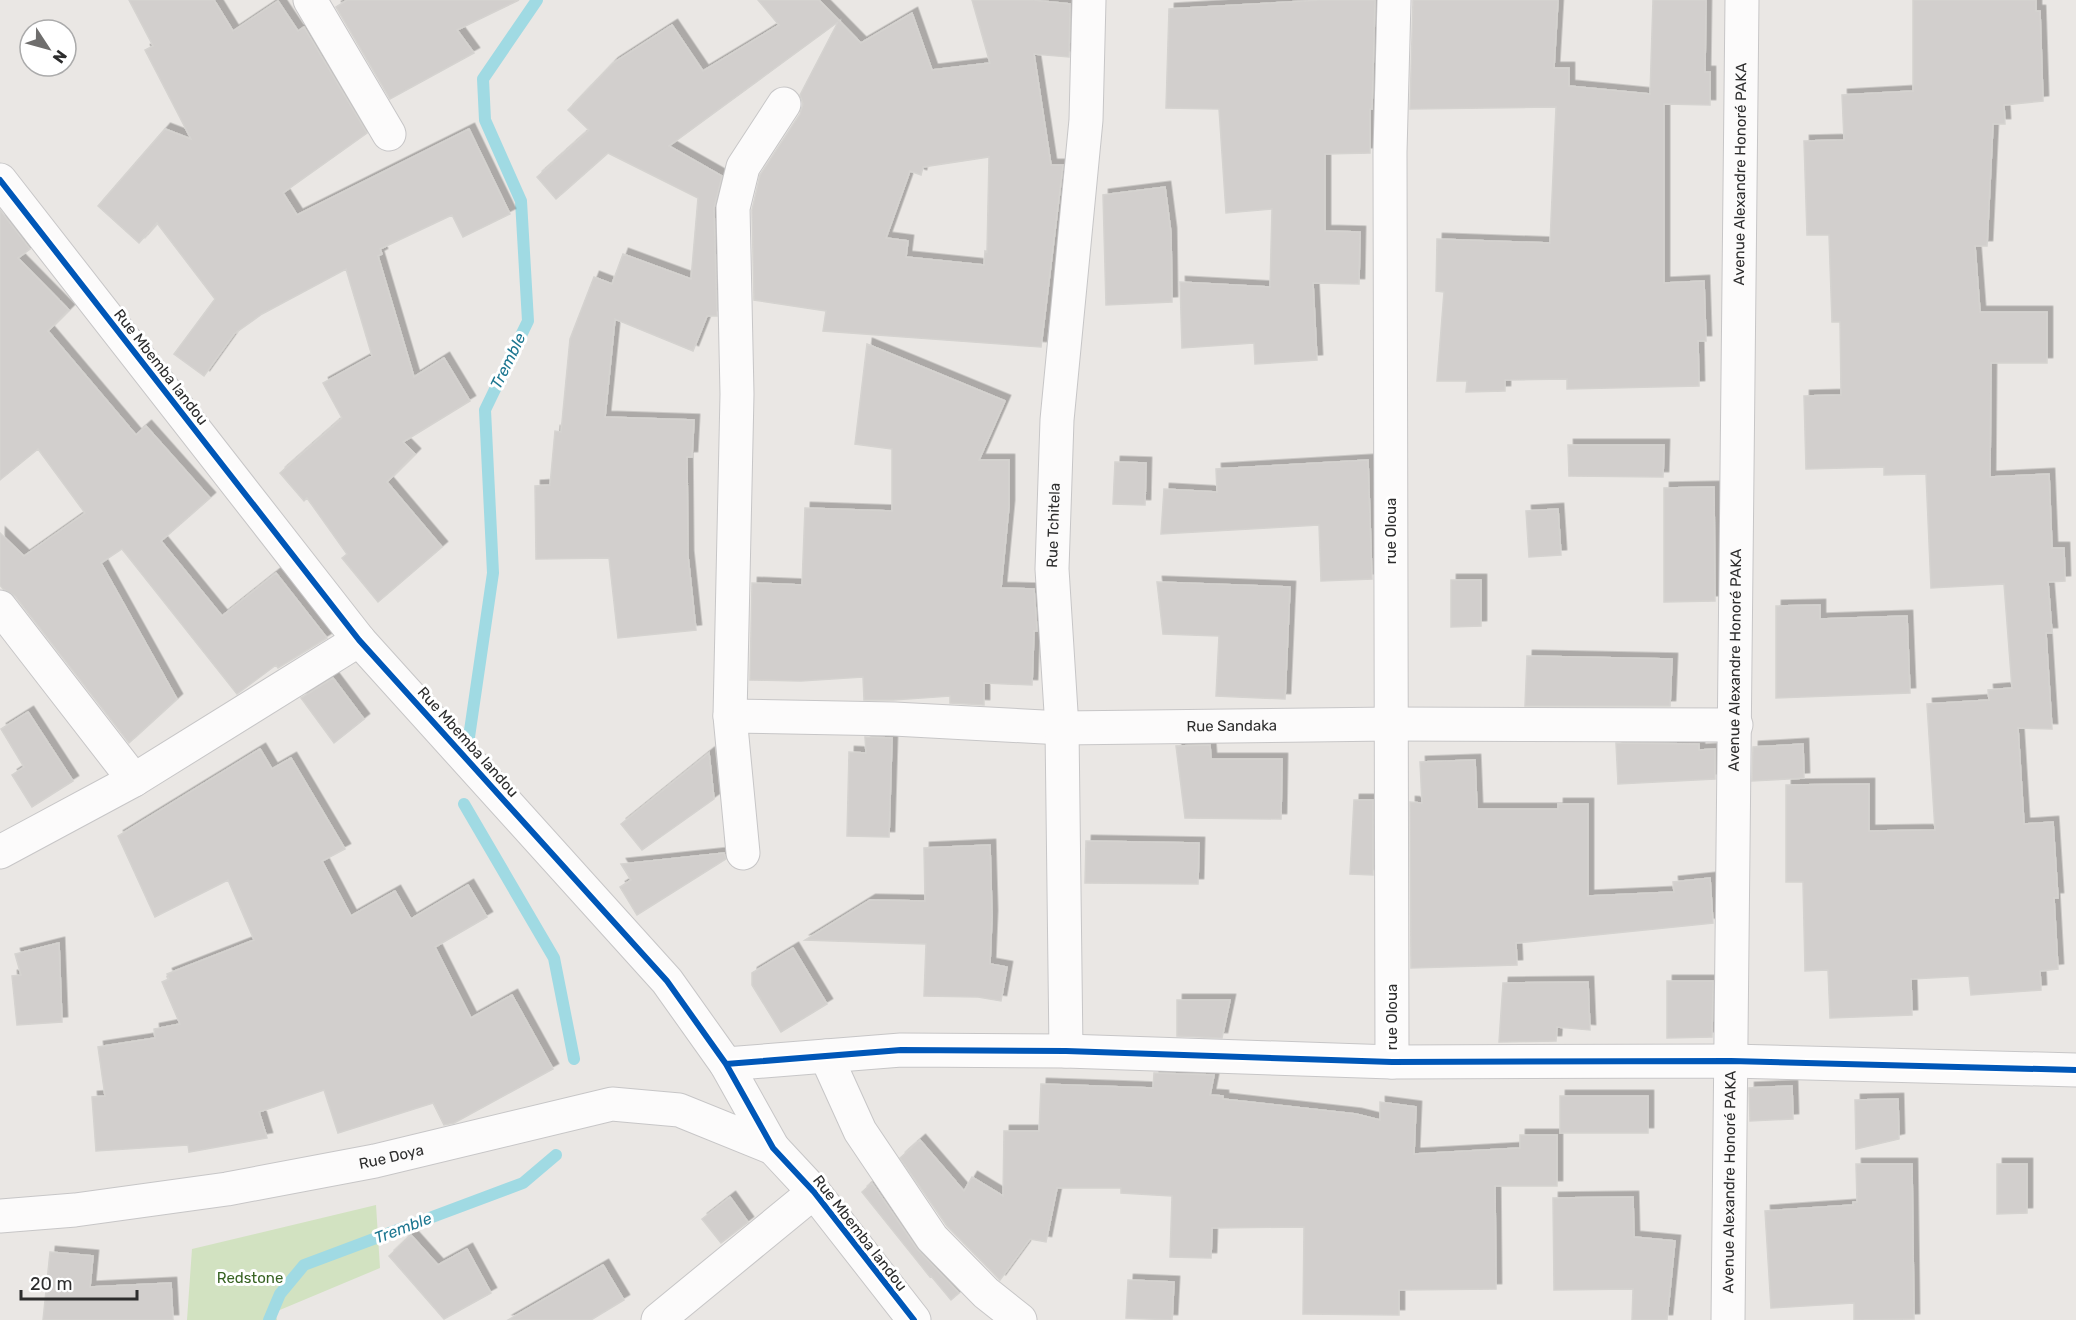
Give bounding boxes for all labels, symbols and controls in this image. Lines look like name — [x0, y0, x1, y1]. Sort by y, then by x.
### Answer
north arrow — [18, 18, 78, 78]
text: N — [49, 46, 71, 67]
street label: Avenue Alexandre Honoré PAKA — [1730, 63, 1750, 285]
street label: Rue Mbemba landou — [110, 306, 212, 428]
water label: Tremble — [486, 330, 530, 392]
street label: Rue Tchitela — [1043, 483, 1064, 568]
street label: rue Oloua — [1382, 498, 1400, 564]
street label: Avenue Alexandre Honoré PAKA — [1725, 549, 1745, 771]
street label: Rue Mbemba landou — [414, 683, 522, 801]
street label: Rue Sandaka — [1186, 716, 1277, 735]
street label: rue Oloua — [1383, 984, 1401, 1050]
street label: Avenue Alexandre Honoré PAKA — [1719, 1071, 1740, 1293]
street label: Rue Doya — [357, 1141, 425, 1173]
street label: Rue Mbemba landou — [809, 1172, 911, 1294]
water label: Tremble — [372, 1208, 434, 1248]
scale bar — [21, 1263, 136, 1301]
park label: Redstone — [217, 1269, 283, 1287]
text: 20 m — [30, 1273, 72, 1295]

